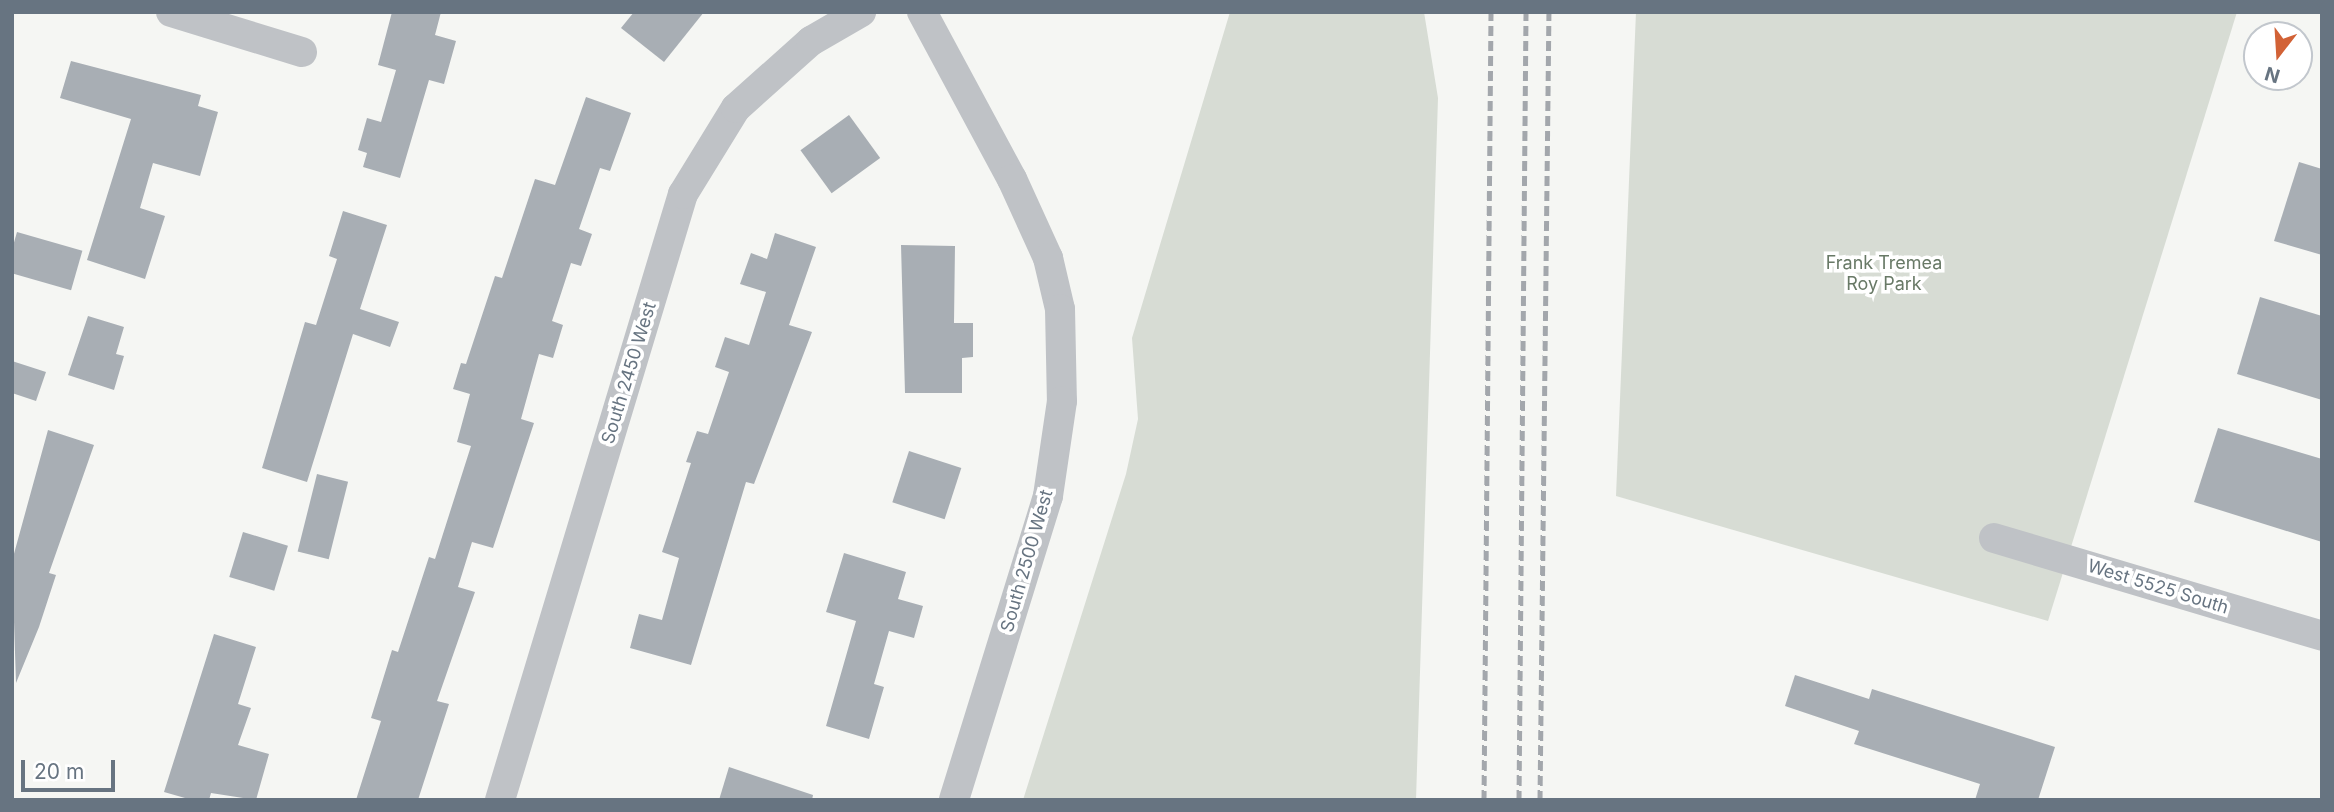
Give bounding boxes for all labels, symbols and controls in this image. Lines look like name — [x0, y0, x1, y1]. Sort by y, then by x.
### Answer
north arrow — [2243, 21, 2313, 91]
text: N — [2262, 62, 2283, 88]
park label: Frank Tremea Roy Park — [1826, 253, 1942, 296]
street label: South 2450 West — [597, 300, 661, 446]
street label: South 2500 West — [996, 487, 1058, 635]
street label: West 5525 South — [2085, 555, 2231, 619]
scale bar — [24, 746, 119, 790]
text: 20 m — [34, 759, 84, 784]

